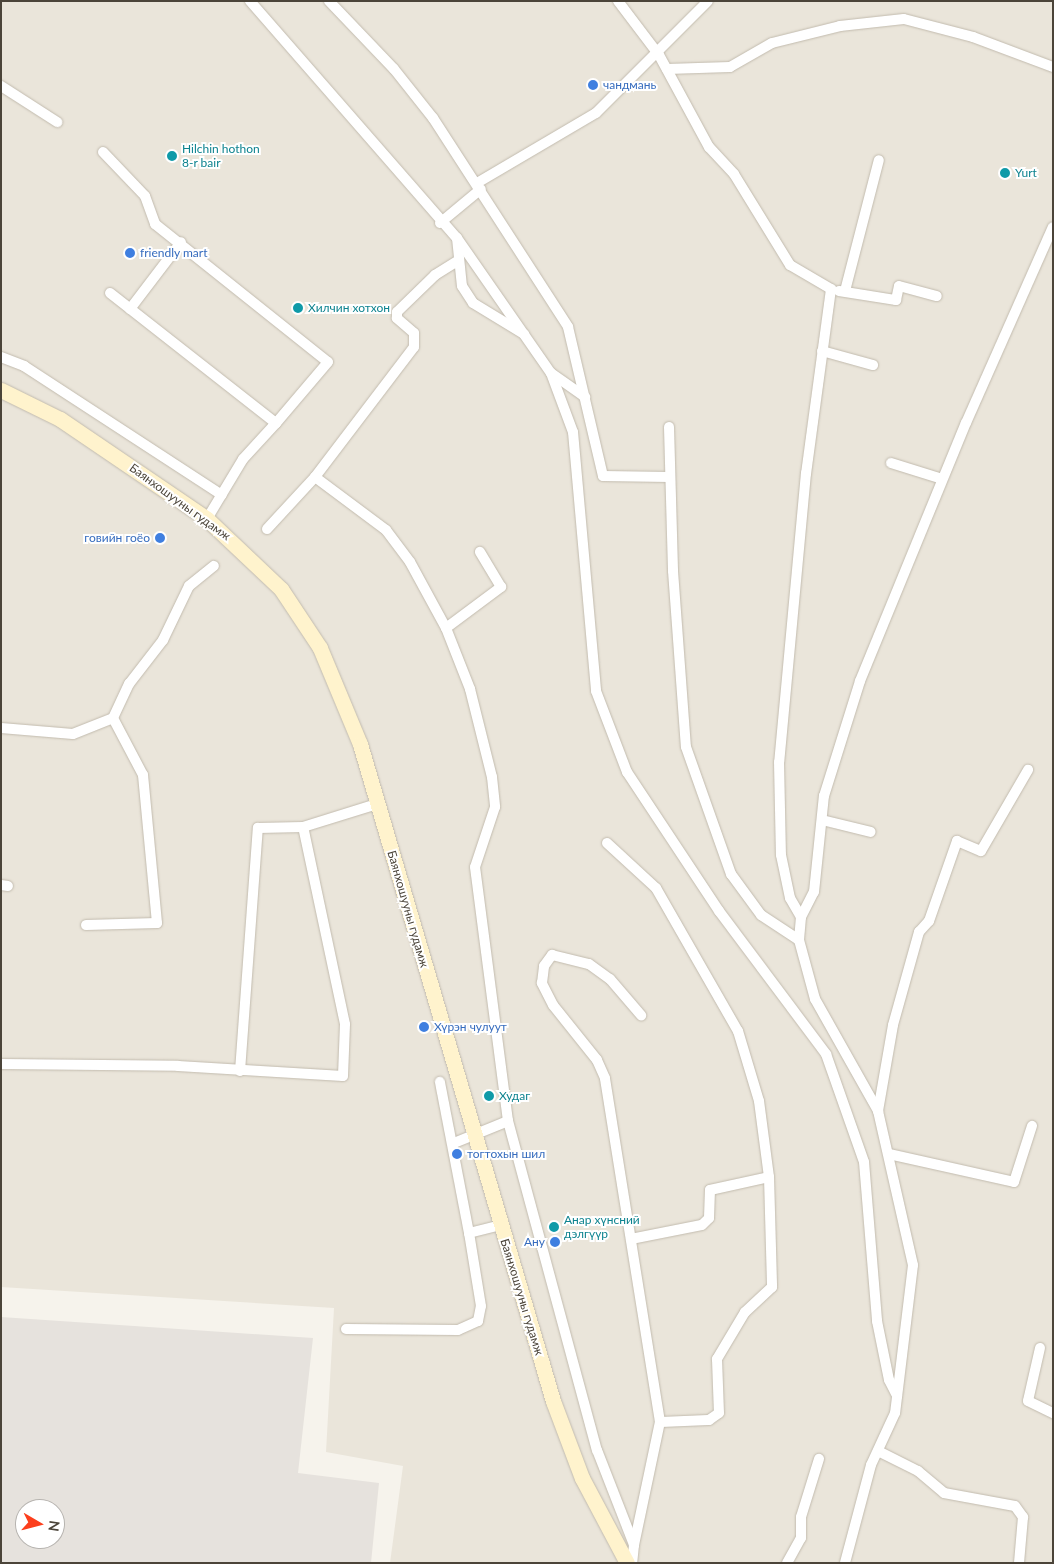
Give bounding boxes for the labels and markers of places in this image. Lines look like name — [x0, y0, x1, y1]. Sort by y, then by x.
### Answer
place label: чандмань — [603, 78, 656, 92]
marker: чандмань — [587, 79, 599, 91]
place label: Hilchin hothon 8-r bair — [182, 142, 260, 170]
marker: Hilchin hothon 8-r bair — [166, 150, 178, 162]
place label: Yurt — [1015, 166, 1037, 180]
marker: Yurt — [999, 167, 1011, 179]
place label: friendly mart — [140, 246, 208, 260]
marker: friendly mart — [124, 247, 136, 259]
place label: Хилчин хотхон — [308, 301, 390, 315]
marker: Хилчин хотхон — [292, 302, 304, 314]
place label: говийн гоёо — [84, 531, 150, 545]
marker: говийн гоёо — [154, 532, 166, 544]
place label: Хүрэн чулуут — [434, 1020, 507, 1034]
marker: Хүрэн чулуут — [418, 1021, 430, 1033]
place label: Худаг — [499, 1089, 530, 1103]
marker: Худаг — [483, 1090, 495, 1102]
place label: тогтохын шил — [467, 1147, 545, 1161]
marker: тогтохын шил — [451, 1148, 463, 1160]
place label: Анар хүнсний дэлгүүр — [564, 1213, 640, 1241]
marker: Анар хүнсний дэлгүүр — [548, 1221, 560, 1233]
place label: Ану — [524, 1235, 545, 1249]
marker: Ану — [549, 1236, 561, 1248]

